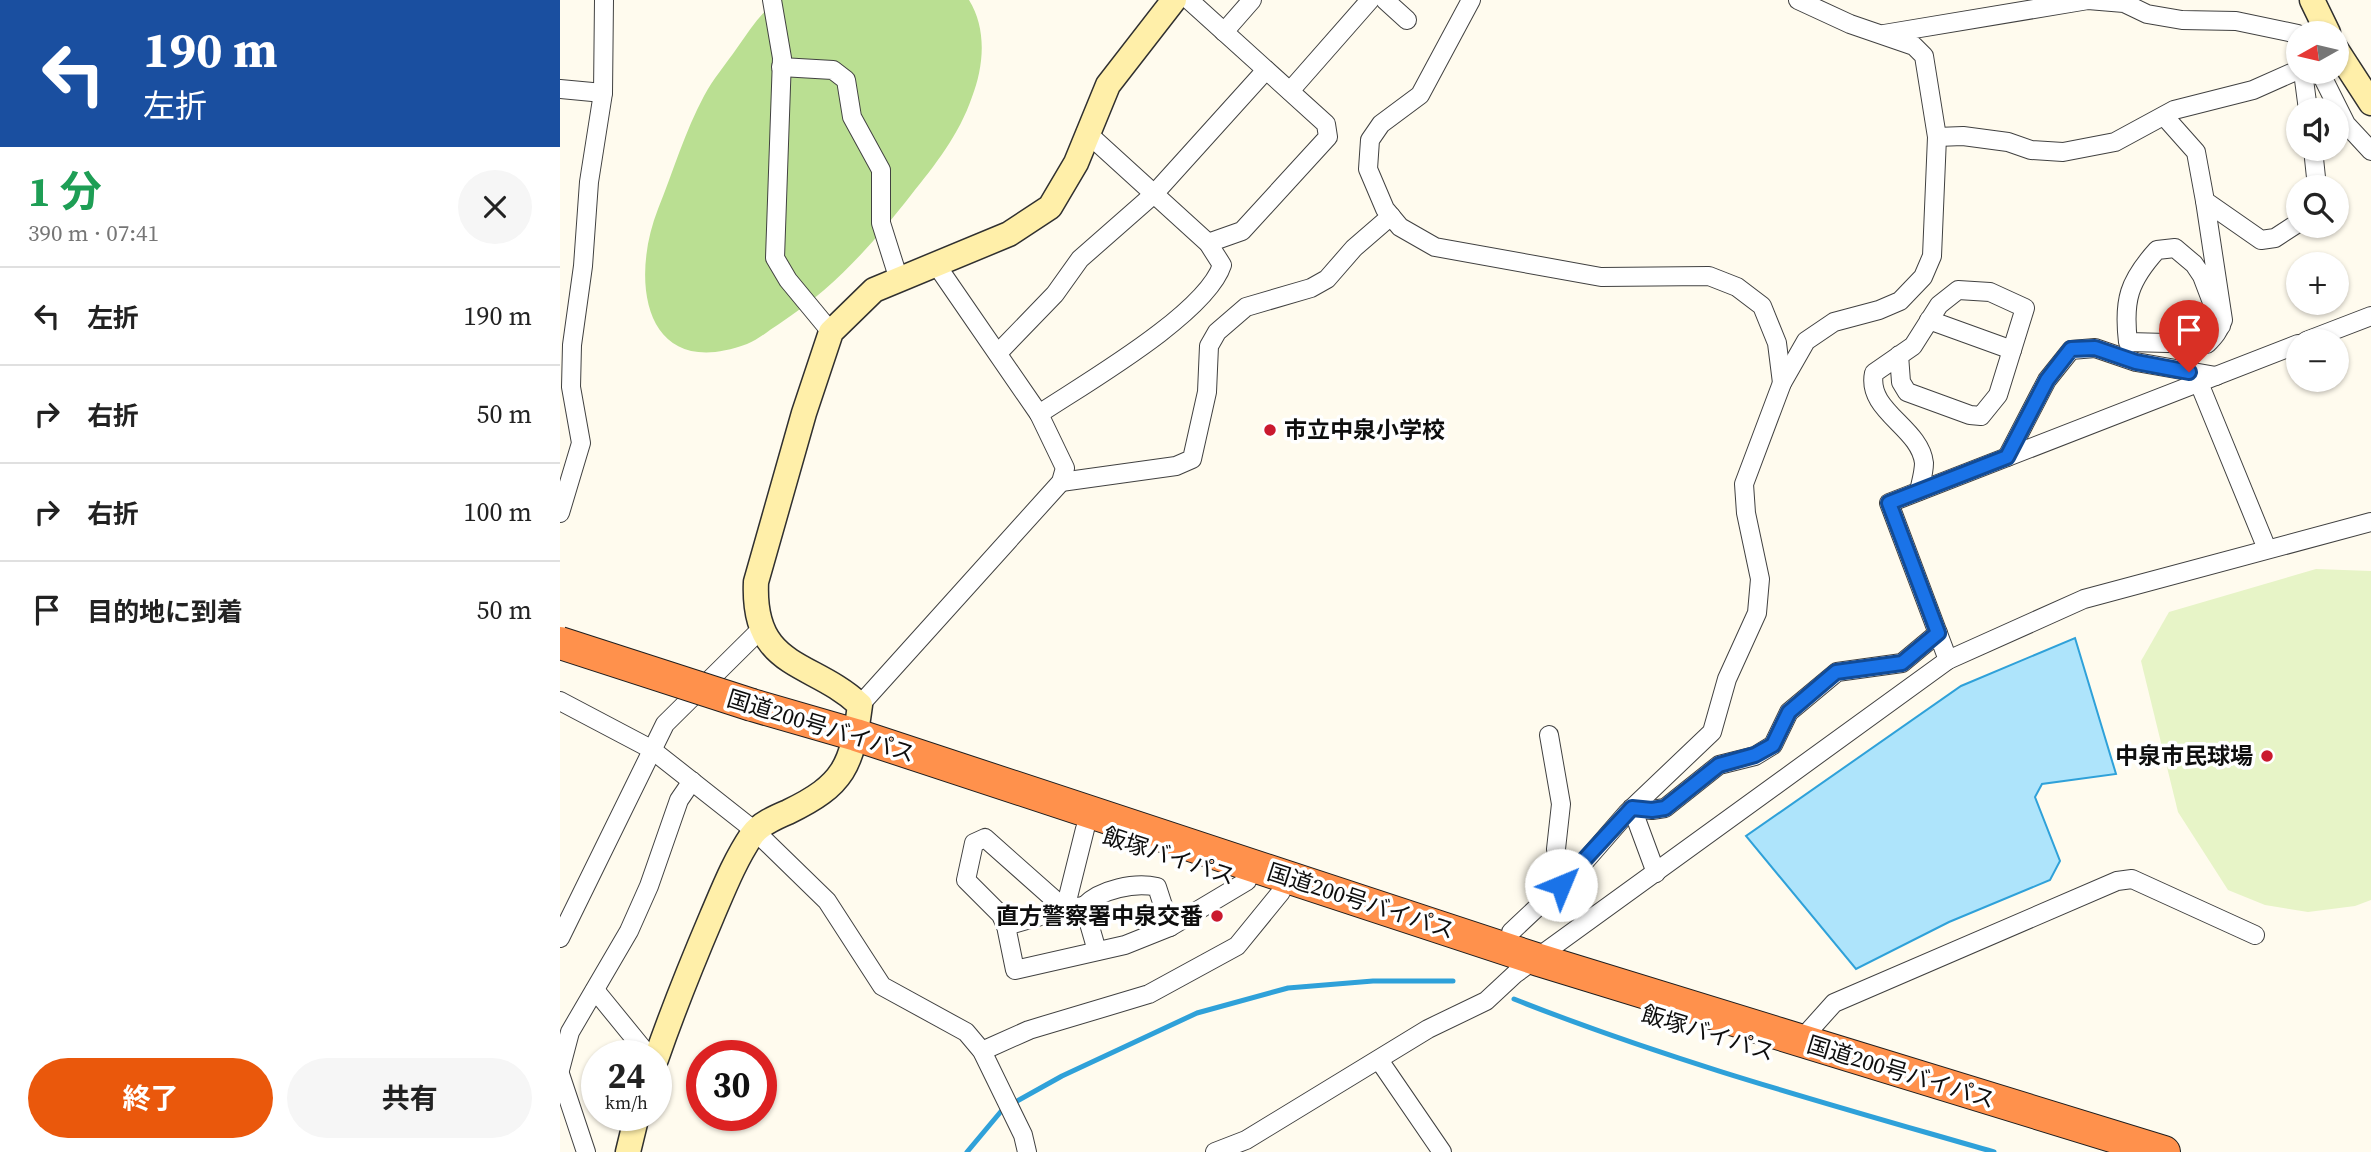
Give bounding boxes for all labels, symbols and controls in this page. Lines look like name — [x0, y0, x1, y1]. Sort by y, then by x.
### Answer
text: 190 m — [143, 16, 278, 83]
north arrow — [2286, 21, 2348, 84]
map controls — [2286, 21, 2349, 392]
icon: left — [28, 28, 119, 119]
text: 左折 — [143, 84, 207, 128]
button: sound — [2286, 98, 2349, 161]
text: 1 分 — [28, 162, 102, 220]
button: close — [458, 170, 532, 244]
button: search — [2286, 175, 2349, 238]
text: 390 m · 07:41 — [28, 217, 159, 249]
button: + — [2286, 252, 2349, 315]
icon: left — [28, 297, 66, 335]
text: 190 m — [464, 298, 532, 334]
text: 左折 — [87, 300, 139, 336]
pin — [2159, 300, 2219, 372]
icon: arrive — [2170, 311, 2208, 349]
button: − — [2286, 329, 2349, 392]
icon: right — [28, 395, 66, 433]
text: 50 m — [477, 396, 532, 432]
text: 右折 — [87, 398, 139, 434]
place label: 市立中泉小学校 — [1284, 414, 1445, 446]
marker: 市立中泉小学校 — [1262, 422, 1278, 438]
icon: right — [28, 493, 66, 531]
text: 100 m — [464, 494, 532, 530]
text: 右折 — [87, 496, 139, 532]
icon: arrive — [28, 591, 66, 629]
text: 50 m — [477, 592, 532, 628]
text: 目的地に到着 — [87, 594, 243, 630]
street label: 国道200号バイパス — [723, 682, 919, 770]
place label: 中泉市民球場 — [2115, 740, 2253, 772]
marker: 中泉市民球場 — [2259, 748, 2275, 764]
street label: 飯塚バイパス — [1099, 820, 1239, 892]
position arrow — [1524, 848, 1598, 922]
street label: 国道200号バイパス — [1263, 856, 1459, 946]
place label: 直方警察署中泉交番 — [996, 900, 1203, 932]
marker: 直方警察署中泉交番 — [1209, 908, 1225, 924]
street label: 飯塚バイパス — [1638, 998, 1778, 1068]
street label: 国道200号バイパス — [1803, 1028, 1999, 1116]
speed limit sign: 30 — [686, 1040, 777, 1131]
text: 24 — [608, 1052, 645, 1100]
button: 終了 — [28, 1058, 273, 1138]
button: 共有 — [287, 1058, 532, 1138]
text: km/h — [605, 1090, 648, 1115]

